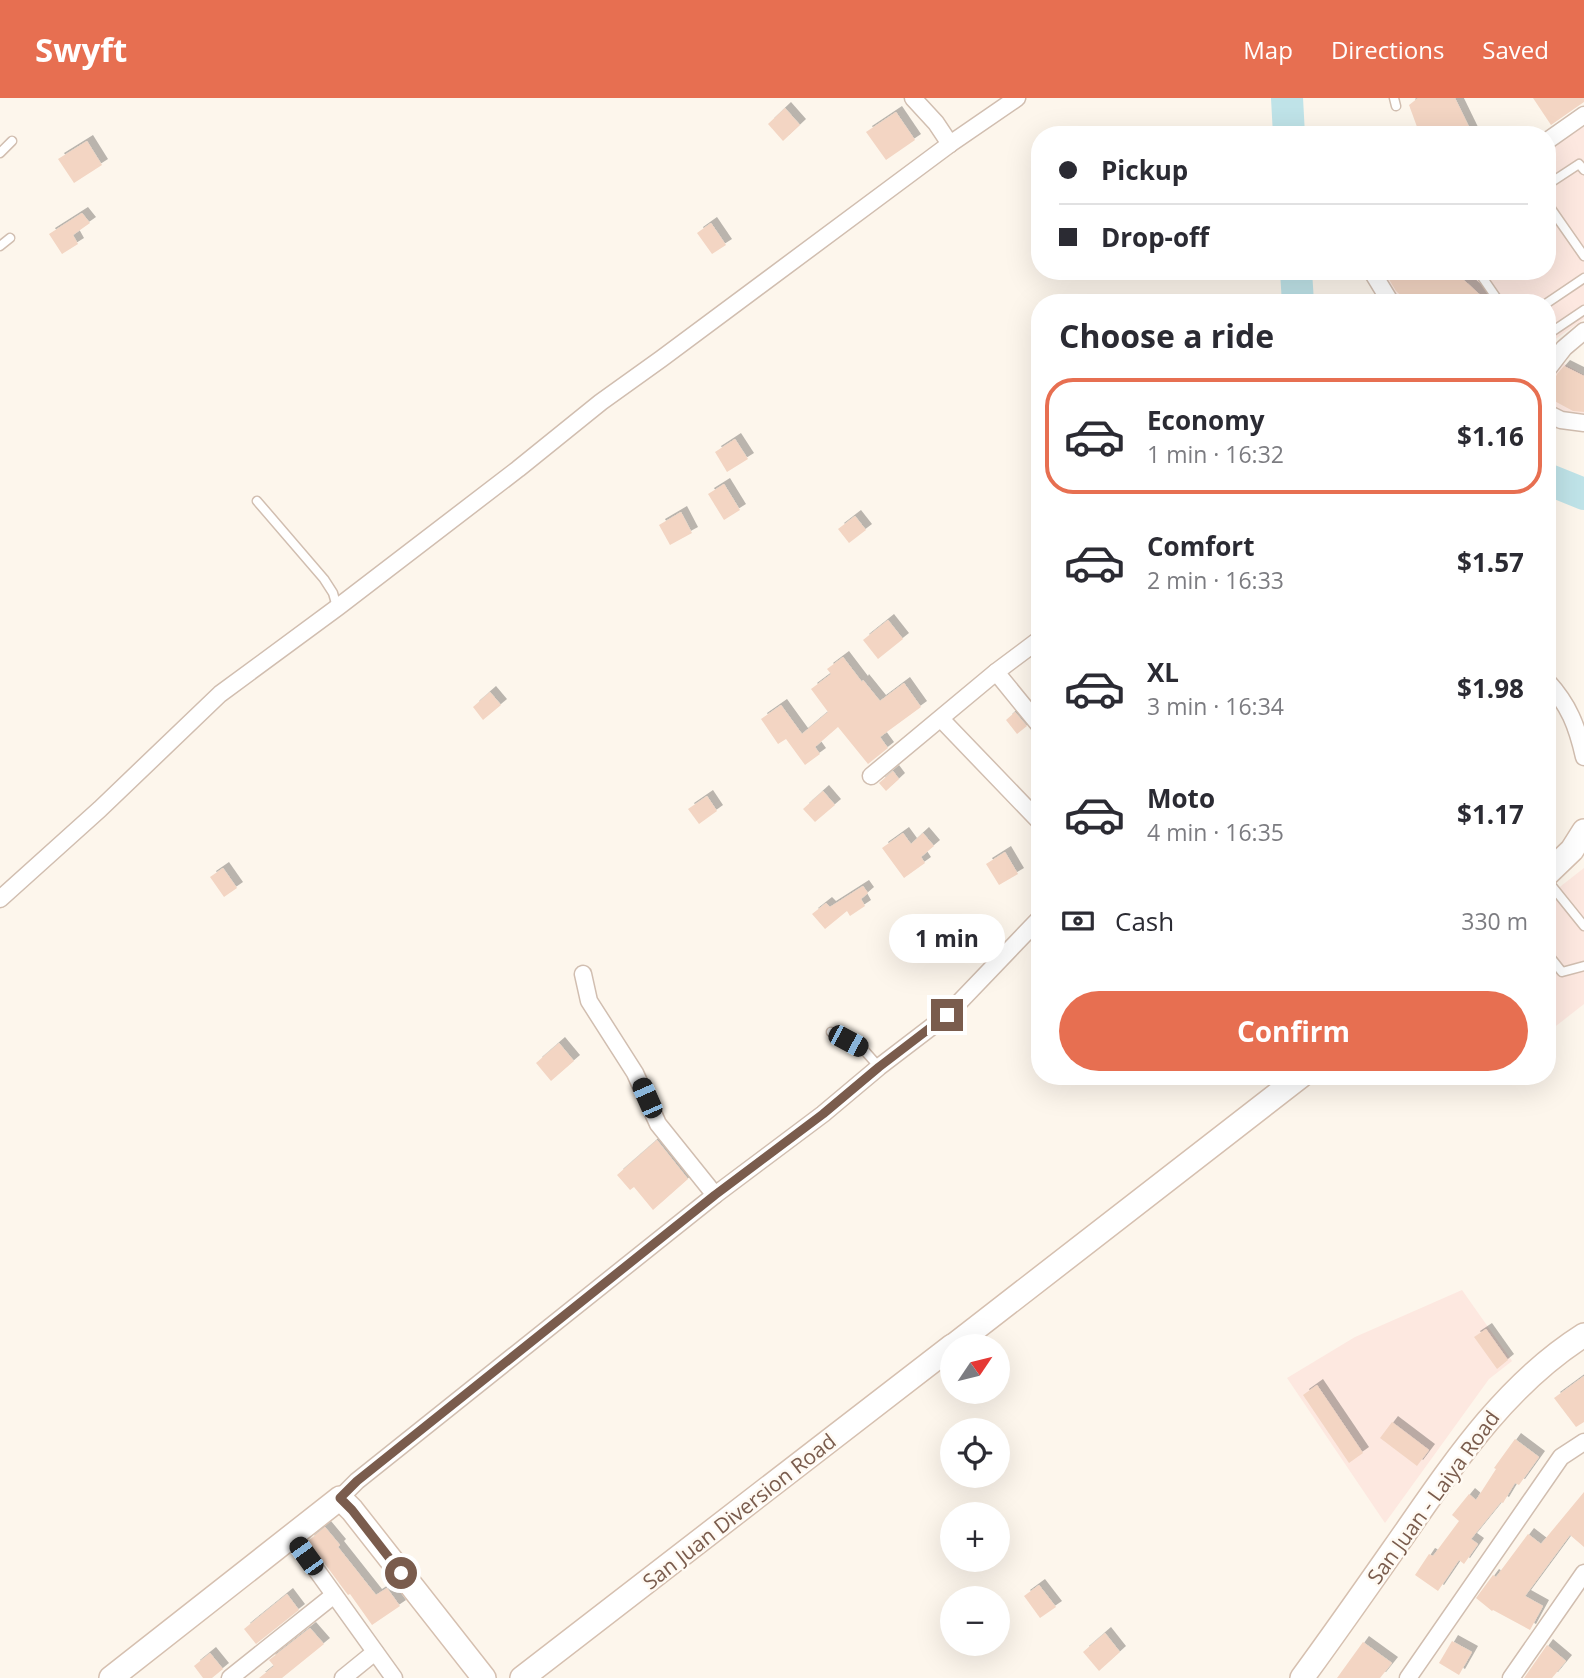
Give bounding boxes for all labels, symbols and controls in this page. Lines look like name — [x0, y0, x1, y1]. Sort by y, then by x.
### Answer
text: Swyft — [35, 27, 127, 72]
text: Map — [1243, 33, 1293, 66]
text: Directions — [1331, 33, 1444, 66]
text: Saved — [1482, 33, 1549, 66]
text: Pickup — [1101, 152, 1188, 188]
text: Drop-off — [1101, 219, 1209, 255]
text: Choose a ride — [1059, 314, 1274, 357]
text: Economy — [1147, 402, 1265, 438]
icon: car — [1063, 405, 1126, 468]
text: $1.16 — [1457, 418, 1524, 454]
text: 1 min · 16:32 — [1147, 438, 1284, 470]
text: Comfort — [1147, 528, 1254, 564]
icon: car — [1063, 531, 1126, 594]
text: $1.57 — [1457, 544, 1524, 580]
text: 2 min · 16:33 — [1147, 564, 1284, 596]
text: XL — [1147, 654, 1179, 690]
icon: car — [1063, 657, 1126, 720]
text: $1.98 — [1457, 670, 1524, 706]
text: 3 min · 16:34 — [1147, 690, 1284, 722]
text: Moto — [1147, 780, 1215, 816]
icon: car — [1063, 783, 1126, 846]
text: $1.17 — [1457, 796, 1524, 832]
text: 4 min · 16:35 — [1147, 816, 1284, 848]
icon: cash — [1059, 902, 1097, 940]
text: Cash — [1115, 903, 1174, 939]
text: 330 m — [1461, 905, 1528, 937]
callout: 1 min — [889, 914, 1005, 962]
text: 1 min — [915, 922, 979, 954]
button: Confirm — [1059, 991, 1528, 1071]
route end — [931, 999, 963, 1031]
car — [825, 1022, 872, 1060]
car — [629, 1075, 666, 1121]
north arrow — [940, 1334, 1010, 1404]
map controls — [940, 1334, 1010, 1656]
street label: San Juan - Laiya Road — [1361, 1405, 1505, 1589]
button: locate — [940, 1418, 1010, 1488]
street label: San Juan Diversion Road — [637, 1427, 841, 1595]
button: + — [940, 1502, 1010, 1572]
car — [286, 1533, 327, 1579]
route start — [385, 1557, 417, 1589]
button: − — [940, 1586, 1010, 1656]

